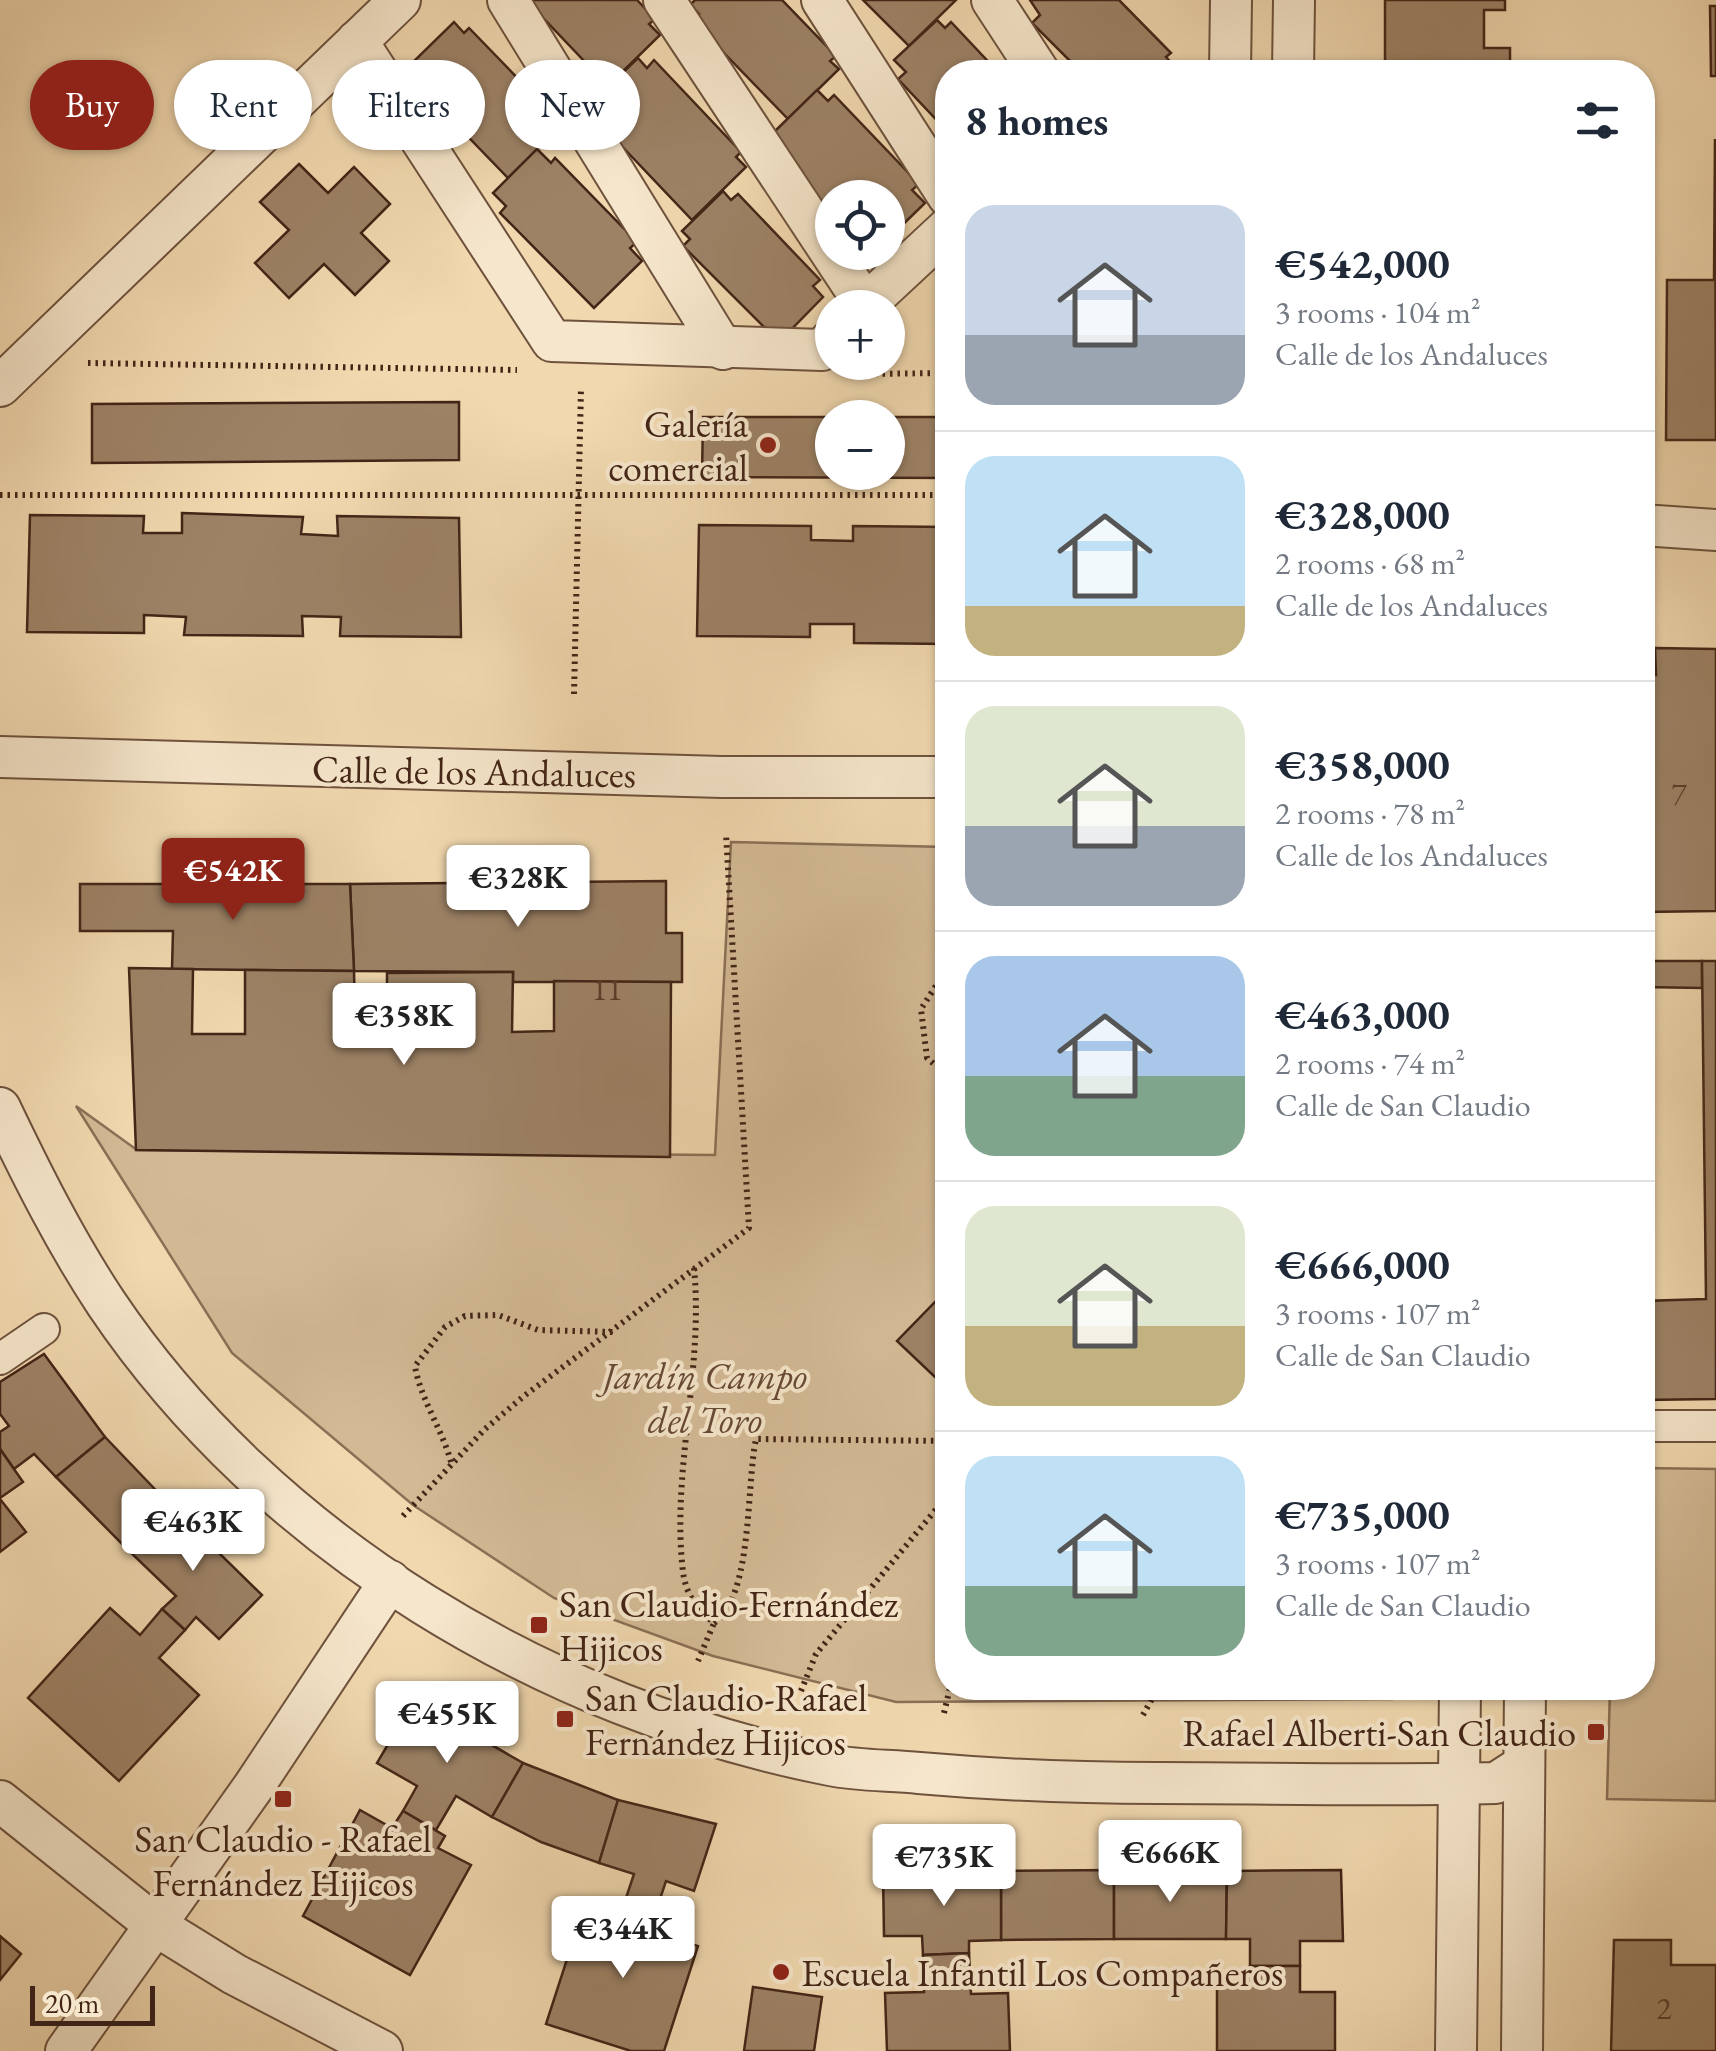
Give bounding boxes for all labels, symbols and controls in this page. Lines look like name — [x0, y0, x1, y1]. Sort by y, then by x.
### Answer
chip: Buy — [30, 60, 154, 150]
chip: Rent — [174, 60, 312, 150]
chip: Filters — [332, 60, 485, 150]
chip: New — [505, 60, 640, 150]
text: 8 homes — [965, 93, 1108, 148]
icon: filters — [1570, 93, 1625, 148]
map controls — [815, 180, 905, 490]
button: locate — [815, 180, 905, 270]
text: €542,000 — [1275, 236, 1450, 291]
icon: home — [1045, 245, 1165, 365]
button: + — [815, 290, 905, 380]
text: 3 rooms · 104 m² — [1275, 291, 1481, 333]
text: Calle de los Andaluces — [1275, 333, 1548, 375]
place label: Galería comercial — [608, 399, 749, 492]
button: − — [815, 400, 905, 490]
marker: Galería comercial — [757, 434, 779, 456]
text: €328,000 — [1275, 487, 1450, 542]
icon: home — [1045, 496, 1165, 616]
text: 2 rooms · 68 m² — [1275, 542, 1465, 584]
text: Calle de los Andaluces — [1275, 584, 1548, 626]
text: €358,000 — [1275, 737, 1450, 792]
street label: Calle de los Andaluces — [312, 744, 636, 798]
icon: home — [1045, 746, 1165, 866]
house number: 7 — [1671, 772, 1687, 814]
text: 2 rooms · 78 m² — [1275, 792, 1465, 834]
text: Calle de los Andaluces — [1275, 834, 1548, 876]
pin: €542K — [163, 838, 303, 923]
pin: €328K — [448, 845, 588, 930]
text: €542K — [184, 849, 282, 891]
text: €328K — [469, 856, 567, 898]
house number: 11 — [592, 968, 622, 1010]
pin: €358K — [334, 983, 474, 1068]
text: €463,000 — [1275, 987, 1450, 1042]
text: €358K — [355, 994, 453, 1036]
icon: home — [1045, 996, 1165, 1116]
text: 2 rooms · 74 m² — [1275, 1042, 1465, 1084]
text: Calle de San Claudio — [1275, 1084, 1531, 1126]
text: €666,000 — [1275, 1237, 1450, 1292]
icon: home — [1045, 1246, 1165, 1366]
text: 3 rooms · 107 m² — [1275, 1292, 1481, 1334]
text: Calle de San Claudio — [1275, 1334, 1531, 1376]
park label: Jardín Campo del Toro — [596, 1351, 807, 1444]
text: €735,000 — [1275, 1487, 1450, 1542]
pin: €463K — [123, 1489, 263, 1574]
icon: home — [1045, 1496, 1165, 1616]
text: €463K — [144, 1500, 242, 1542]
text: 3 rooms · 107 m² — [1275, 1542, 1481, 1584]
place label: San Claudio-Fernández Hijicos — [559, 1579, 899, 1672]
text: Calle de San Claudio — [1275, 1584, 1531, 1626]
marker: San Claudio-Fernández Hijicos — [528, 1614, 550, 1636]
place label: San Claudio-Rafael Fernández Hijicos — [585, 1673, 867, 1766]
pin: €455K — [377, 1681, 517, 1766]
text: €455K — [398, 1692, 496, 1734]
marker: San Claudio-Rafael Fernández Hijicos — [554, 1708, 576, 1730]
place label: Rafael Alberti-San Claudio — [1183, 1708, 1576, 1757]
marker: Rafael Alberti-San Claudio — [1585, 1721, 1607, 1743]
marker: San Claudio - Rafael Fernández Hijicos — [272, 1788, 294, 1810]
place label: San Claudio - Rafael Fernández Hijicos — [134, 1814, 432, 1907]
pin: €666K — [1100, 1820, 1240, 1905]
pin: €735K — [874, 1824, 1014, 1909]
text: €666K — [1121, 1831, 1219, 1873]
text: €735K — [895, 1835, 993, 1877]
pin: €344K — [553, 1896, 693, 1981]
text: €344K — [574, 1907, 672, 1949]
place label: Escuela Infantil Los Compañeros — [801, 1948, 1283, 1997]
marker: Escuela Infantil Los Compañeros — [770, 1961, 792, 1983]
scale bar — [30, 1981, 155, 2026]
text: 20 m — [45, 1985, 99, 2021]
house number: 2 — [1656, 1987, 1672, 2029]

